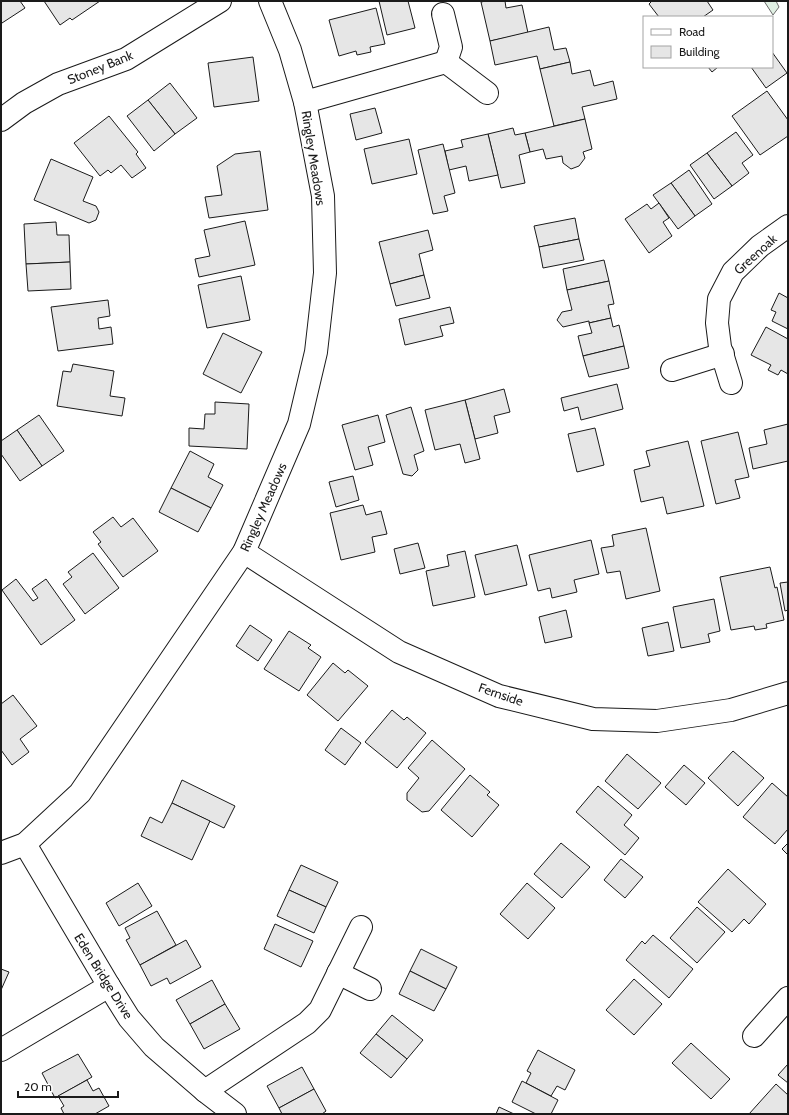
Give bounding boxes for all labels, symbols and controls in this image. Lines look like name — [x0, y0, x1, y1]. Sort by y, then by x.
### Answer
legend — [643, 16, 773, 68]
text: Road — [679, 24, 705, 39]
text: Building — [679, 44, 721, 59]
street label: Stoney Bank — [65, 47, 135, 87]
street label: Ringley Meadows — [299, 109, 329, 207]
street label: Greenoak — [730, 230, 780, 277]
street label: Ringley Meadows — [236, 459, 290, 554]
street label: Fernside — [477, 679, 526, 709]
street label: Eden Bridge Drive — [71, 930, 137, 1022]
scale bar — [18, 1073, 118, 1099]
text: 20 m — [24, 1079, 52, 1094]

